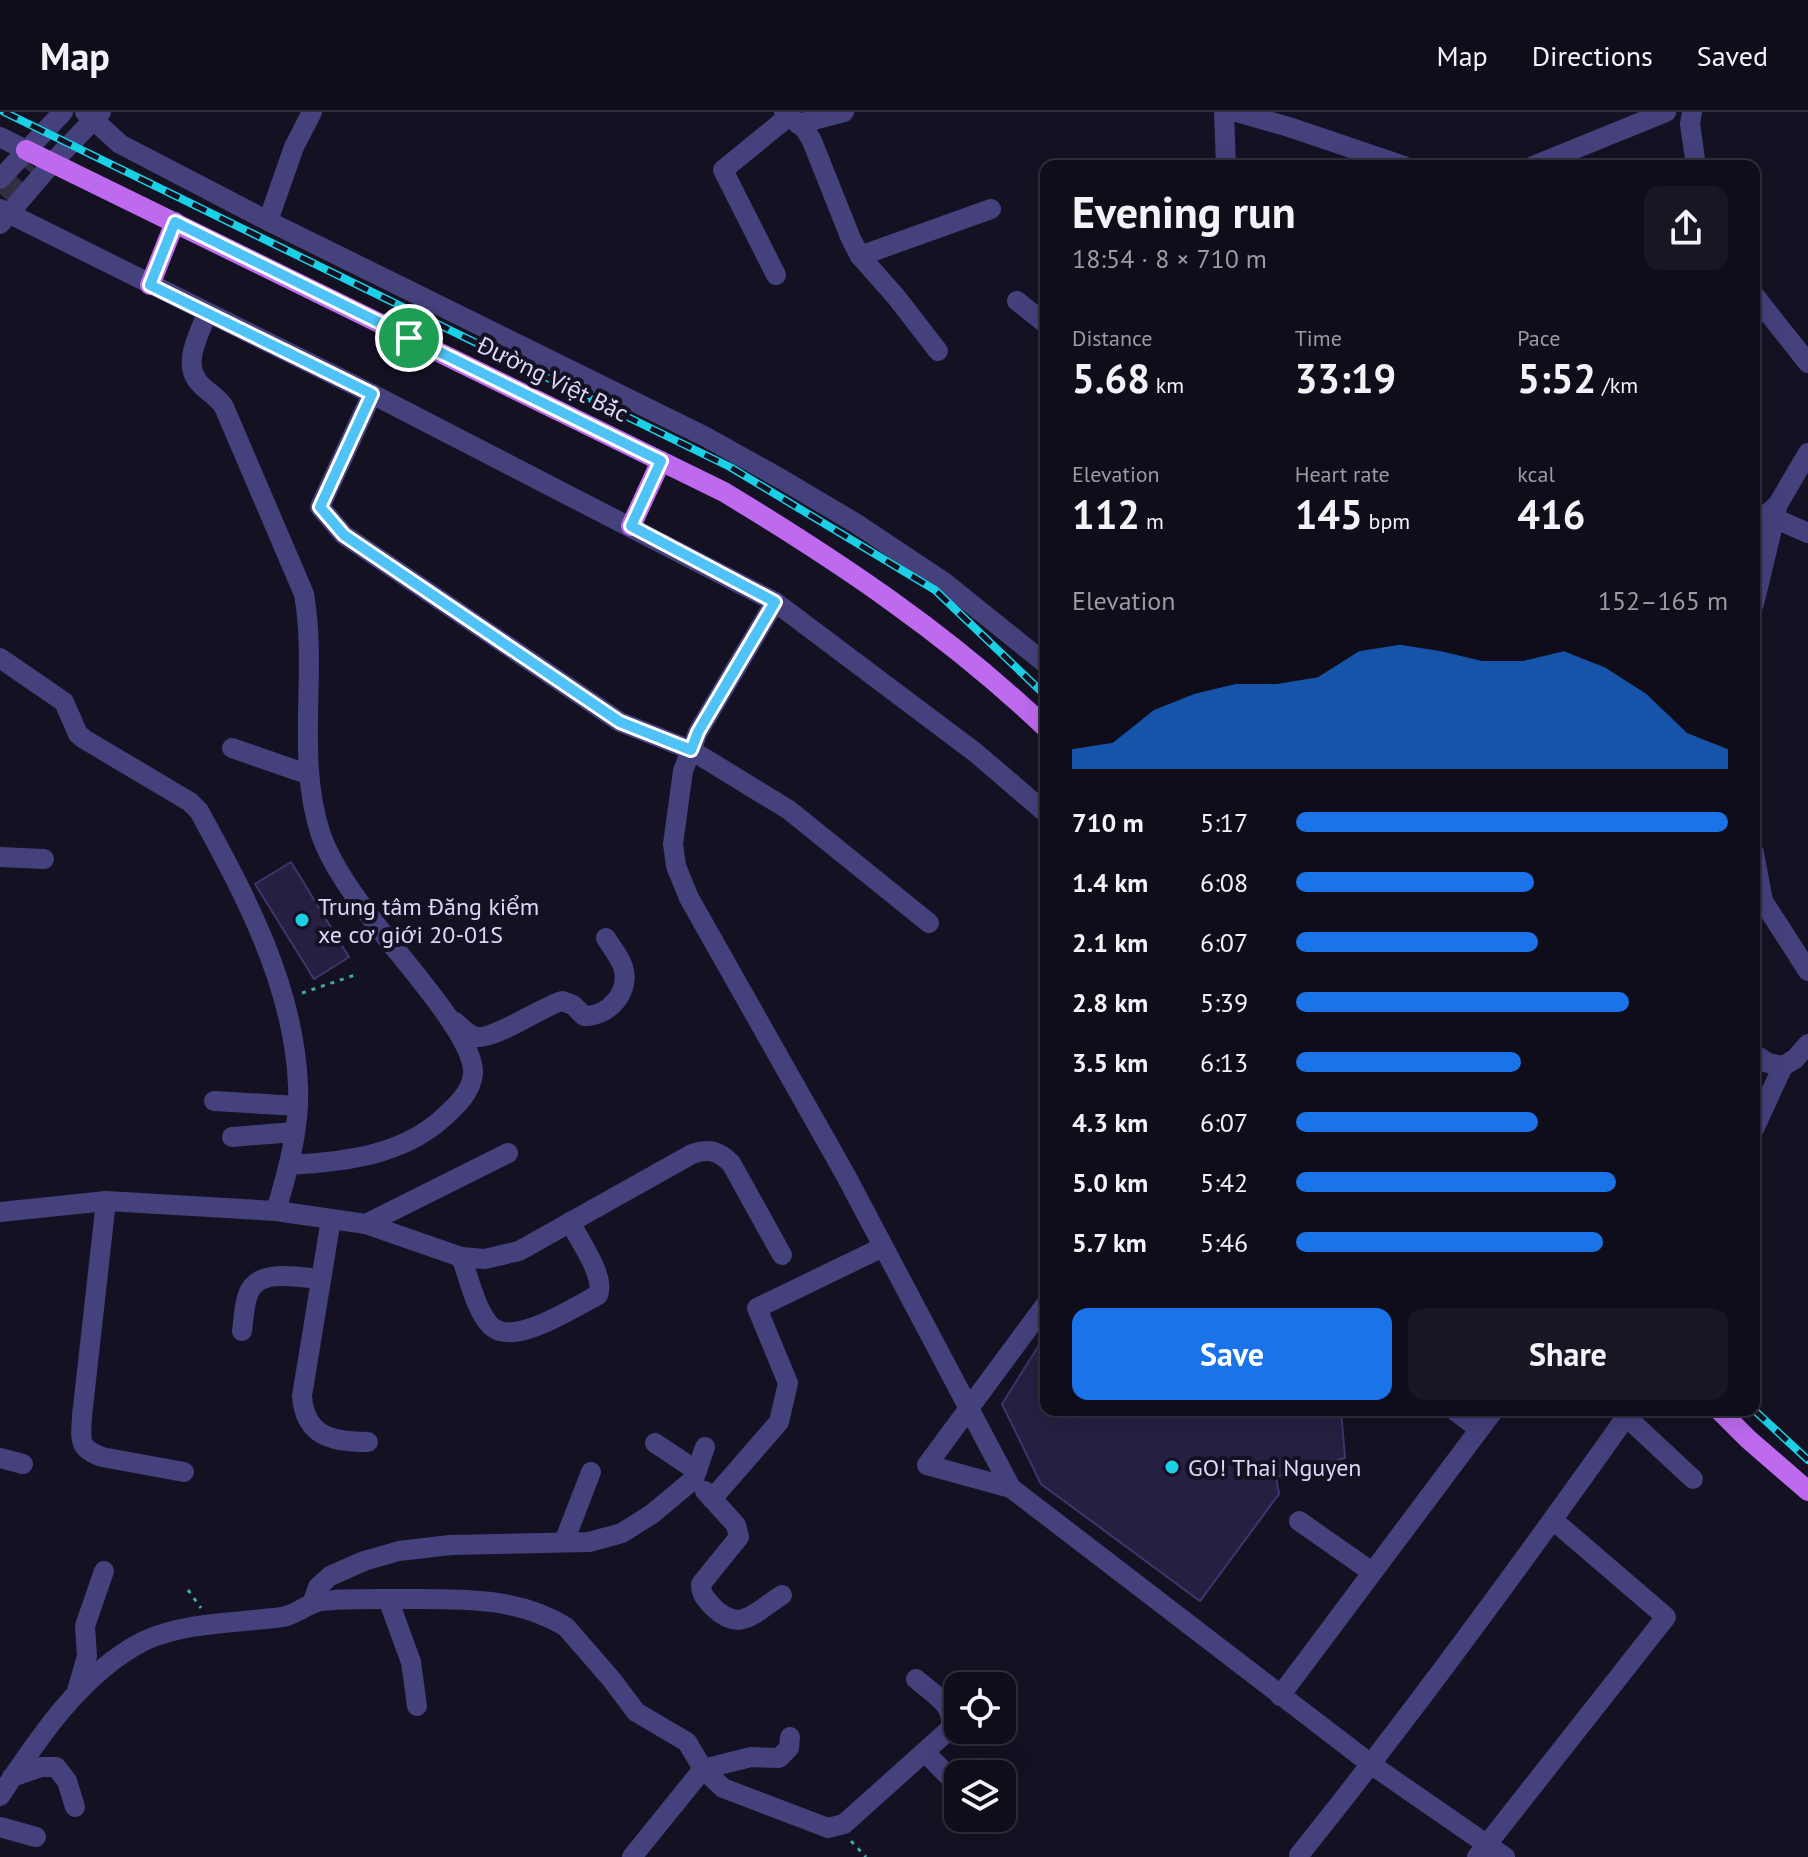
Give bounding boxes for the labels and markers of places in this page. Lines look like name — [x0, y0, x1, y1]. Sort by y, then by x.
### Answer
pin — [375, 304, 443, 372]
place label: Trung tâm Đăng kiểm xe cơ giới 20-01S — [318, 891, 539, 950]
marker: Trung tâm Đăng kiểm xe cơ giới 20-01S — [293, 911, 311, 929]
place label: GO! Thai Nguyen — [1188, 1452, 1362, 1483]
marker: GO! Thai Nguyen — [1163, 1458, 1181, 1476]

